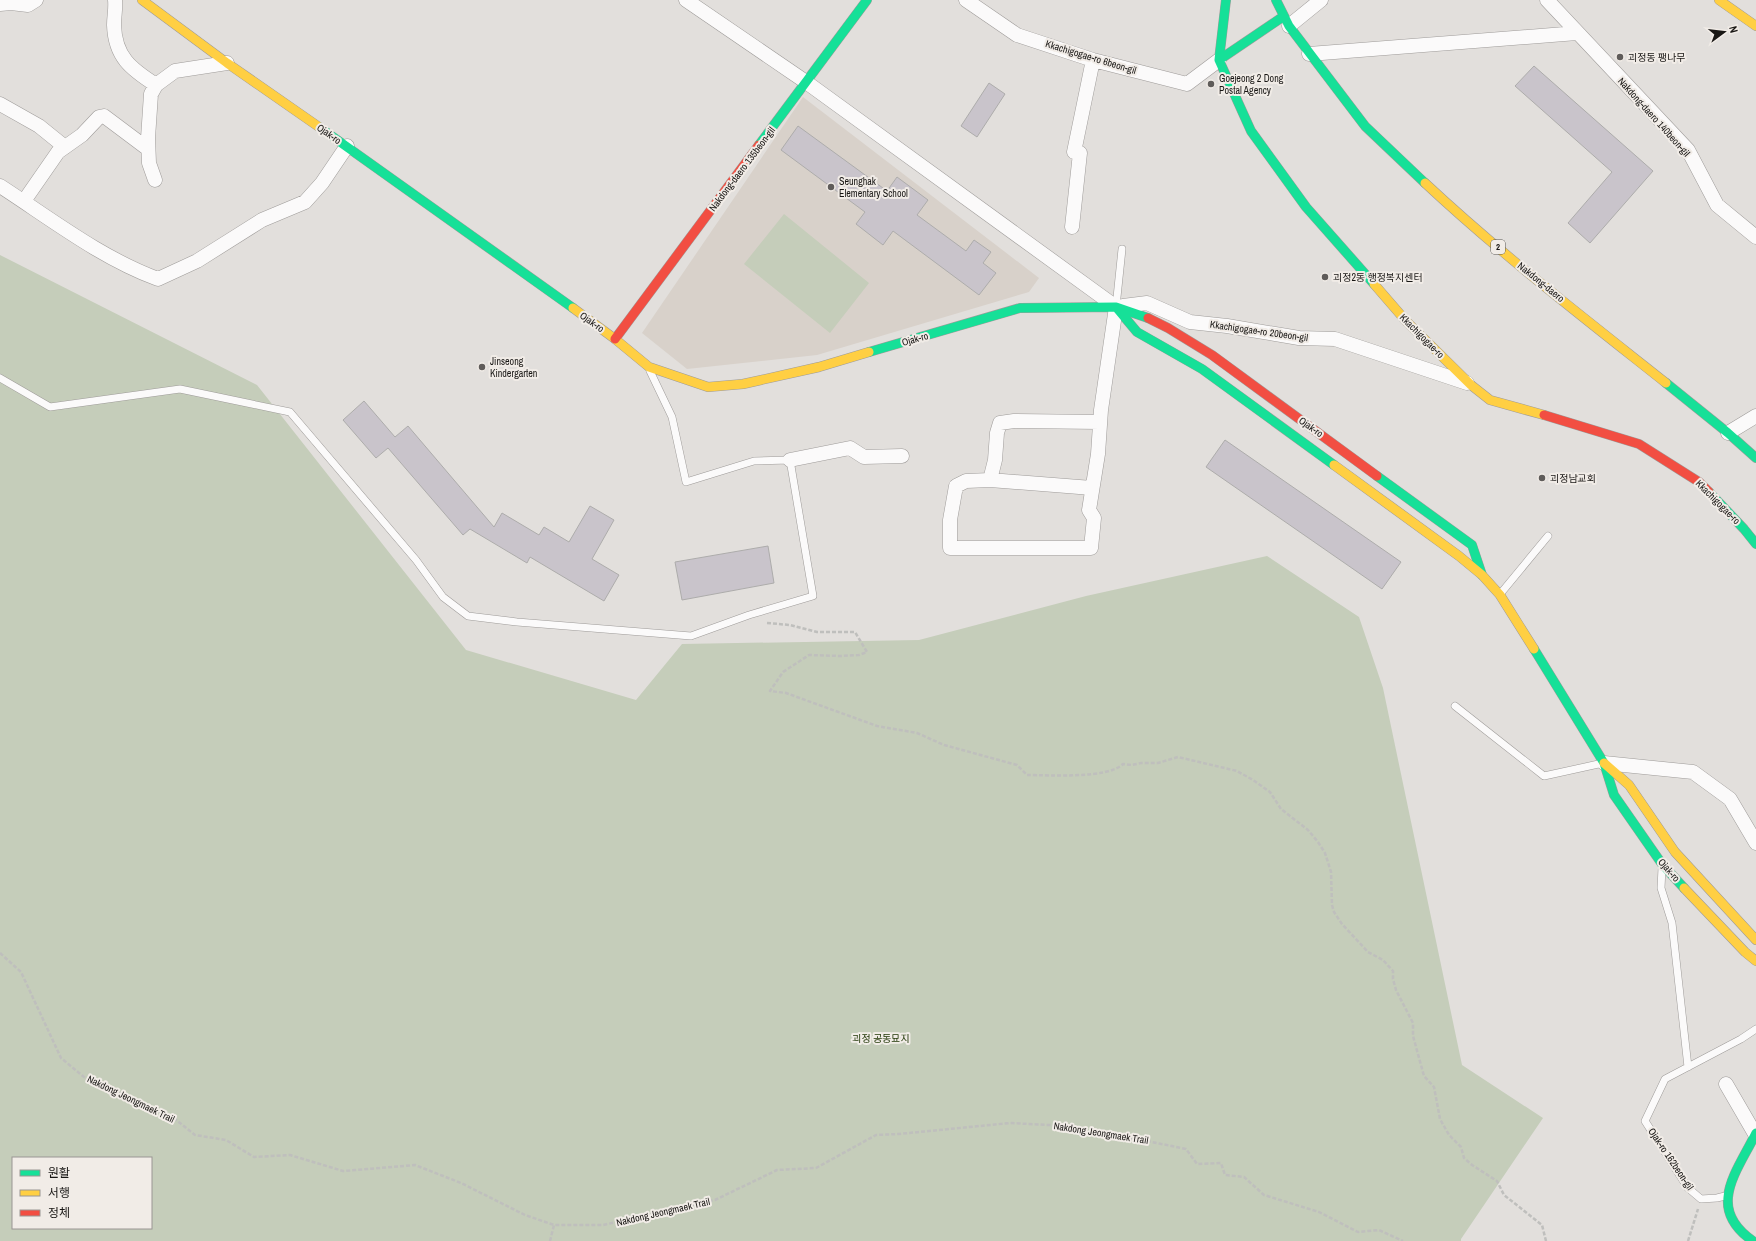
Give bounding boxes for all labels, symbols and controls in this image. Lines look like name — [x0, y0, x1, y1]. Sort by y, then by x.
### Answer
north arrow — [1704, 12, 1744, 52]
text: N — [1726, 24, 1741, 34]
street label: Kkachigogae-ro 6beon-gil — [1044, 37, 1138, 77]
place label: 괴정동 팽나무 — [1628, 51, 1685, 64]
marker: 괴정동 팽나무 — [1615, 52, 1625, 62]
place label: Goejeong 2 Dong Postal Agency — [1219, 72, 1284, 97]
street label: Nakdong-daero 140beon-gil — [1615, 75, 1693, 159]
marker: Goejeong 2 Dong Postal Agency — [1206, 79, 1216, 89]
street label: Ojak-ro — [314, 121, 344, 147]
street label: Nakdong-daero 135beon-gil — [706, 124, 778, 214]
place label: Seunghak Elementary School — [839, 175, 908, 200]
marker: Seunghak Elementary School — [826, 182, 836, 192]
road number: 2 — [1491, 240, 1505, 254]
street label: Nakdong-daero — [1515, 259, 1567, 305]
place label: 괴정2동 행정복지센터 — [1333, 271, 1423, 284]
marker: 괴정2동 행정복지센터 — [1320, 272, 1330, 282]
street label: Ojak-ro — [577, 309, 607, 335]
street label: Kkachigogae-ro — [1397, 311, 1447, 361]
street label: Kkachigogae-ro 20beon-gil — [1209, 318, 1309, 344]
street label: Ojak-ro — [900, 329, 930, 349]
place label: Jinseong Kindergarten — [490, 355, 537, 380]
marker: Jinseong Kindergarten — [477, 362, 487, 372]
street label: Ojak-ro — [1296, 414, 1326, 440]
place label: 괴정남교회 — [1550, 472, 1596, 485]
marker: 괴정남교회 — [1537, 473, 1547, 483]
street label: Kkachigogae-ro — [1693, 477, 1743, 527]
street label: Ojak-ro — [1655, 856, 1683, 885]
park label: 괴정 공동묘지 — [852, 1032, 910, 1045]
street label: Nakdong Jeongmaek Trail — [85, 1072, 177, 1126]
street label: Nakdong Jeongmaek Trail — [1053, 1119, 1149, 1147]
street label: Ojak-ro 162beon-gil — [1645, 1125, 1697, 1193]
legend — [12, 1157, 152, 1229]
text: 원활 — [48, 1165, 70, 1181]
text: 서행 — [48, 1185, 70, 1201]
street label: Nakdong Jeongmaek Trail — [615, 1195, 711, 1229]
text: 정체 — [48, 1205, 70, 1221]

